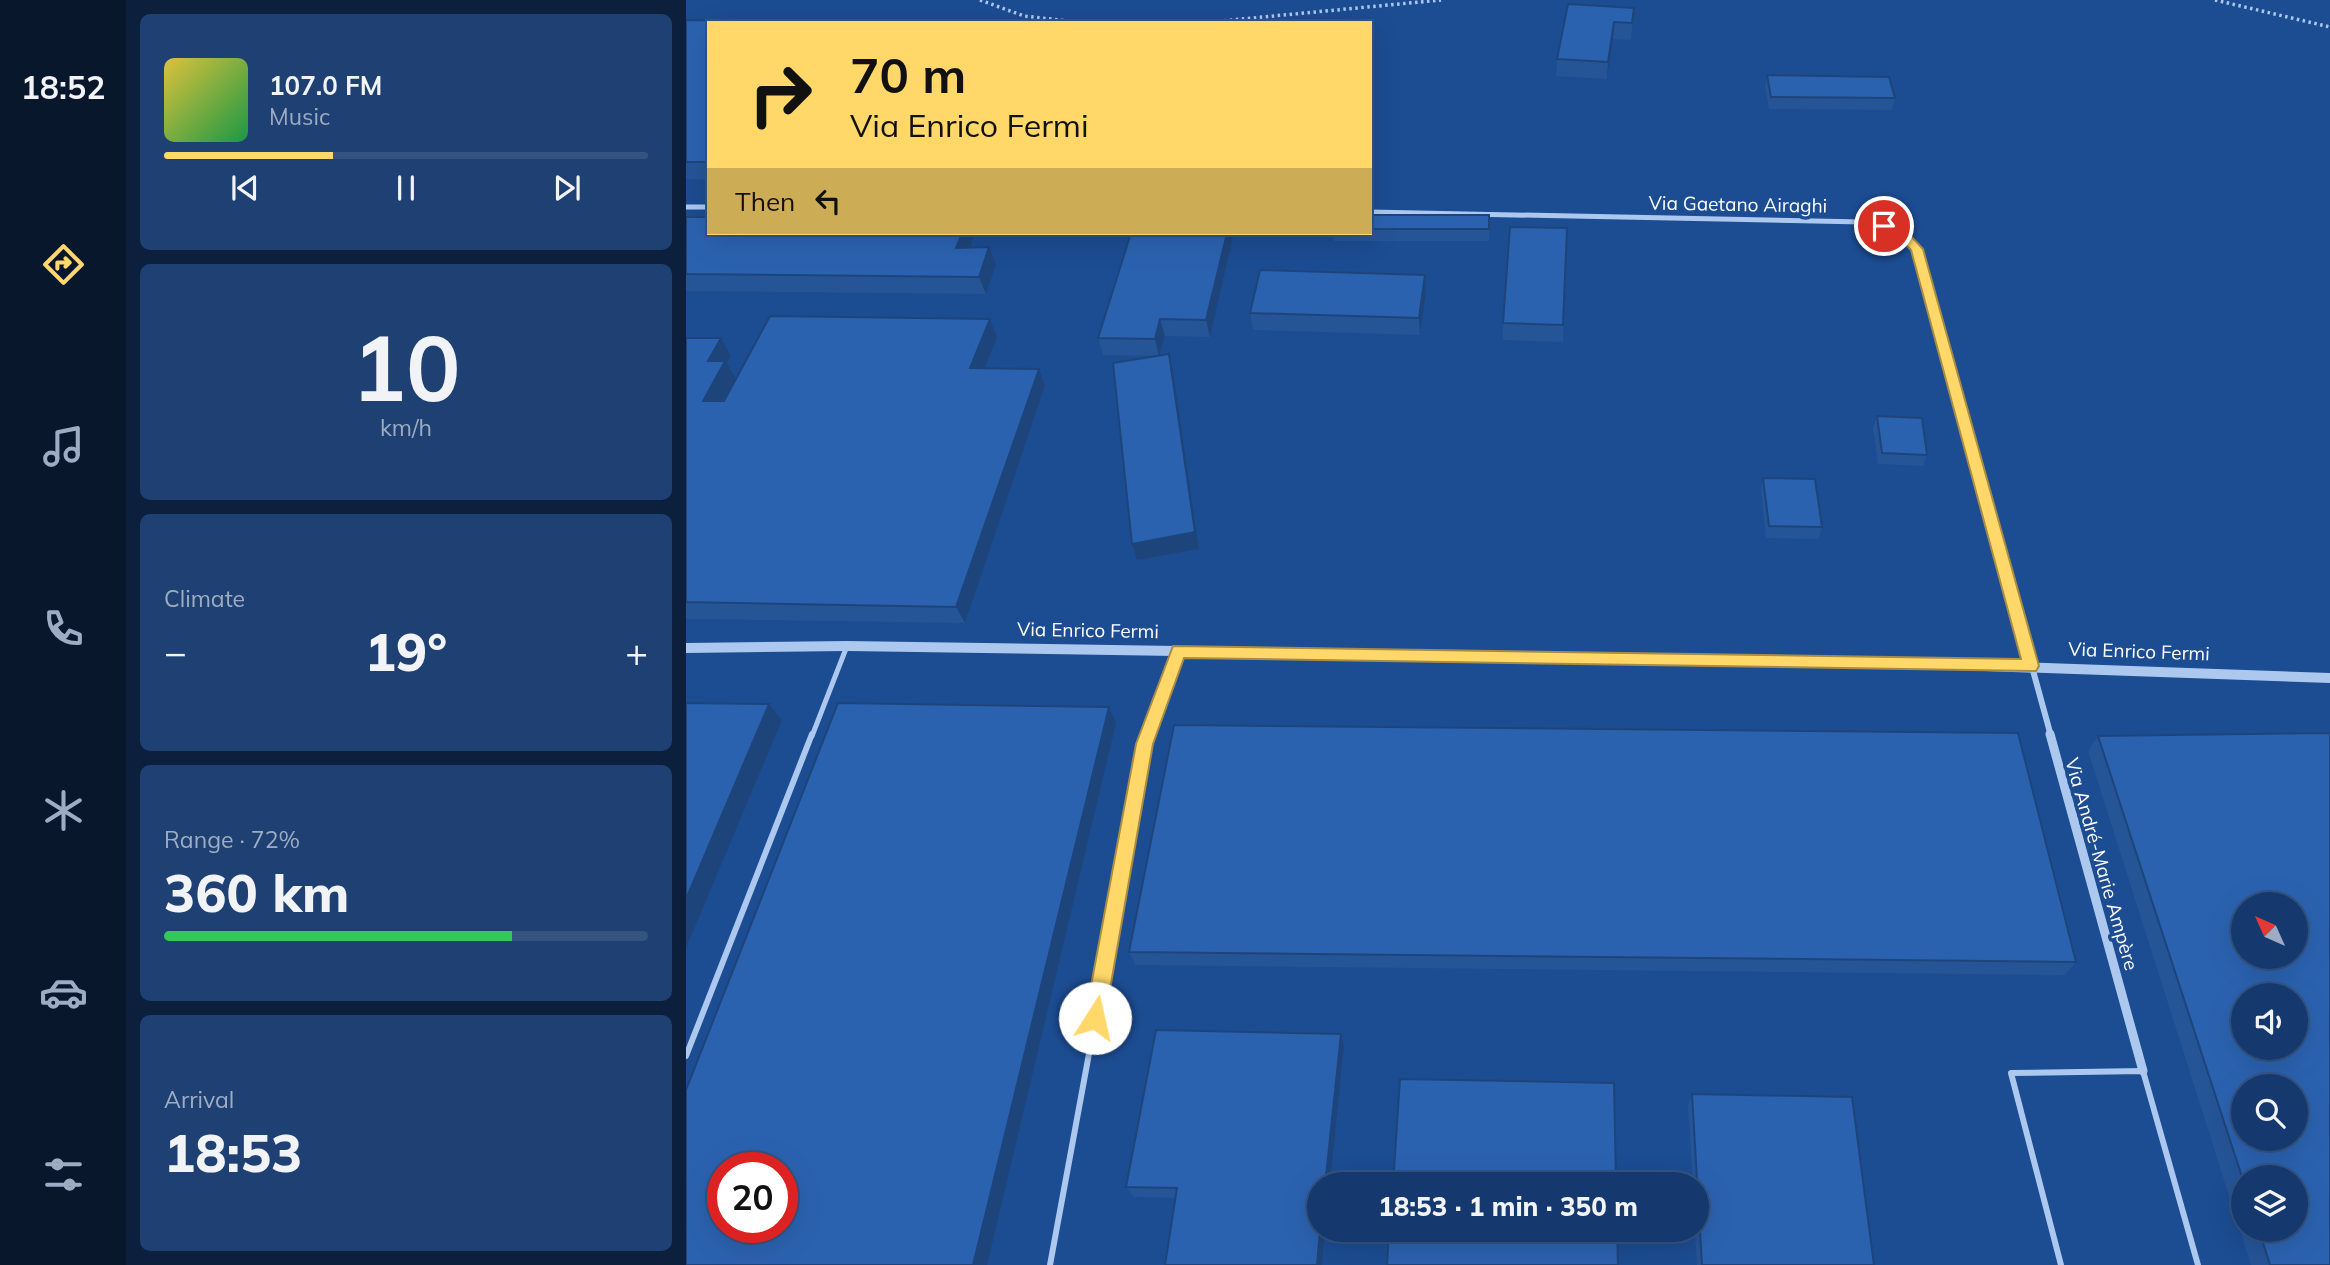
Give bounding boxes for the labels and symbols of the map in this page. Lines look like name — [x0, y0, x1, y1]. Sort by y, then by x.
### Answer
street label: Via Gaetano Airaghi — [1649, 190, 1827, 218]
pin — [1854, 196, 1914, 256]
street label: Via Enrico Fermi — [1017, 617, 1159, 643]
street label: Via Enrico Fermi — [2068, 637, 2210, 665]
street label: Via André-Marie Ampère — [2060, 755, 2144, 973]
north arrow — [2231, 892, 2308, 970]
position arrow — [1058, 981, 1132, 1055]
speed limit sign: 20 — [707, 1152, 798, 1243]

